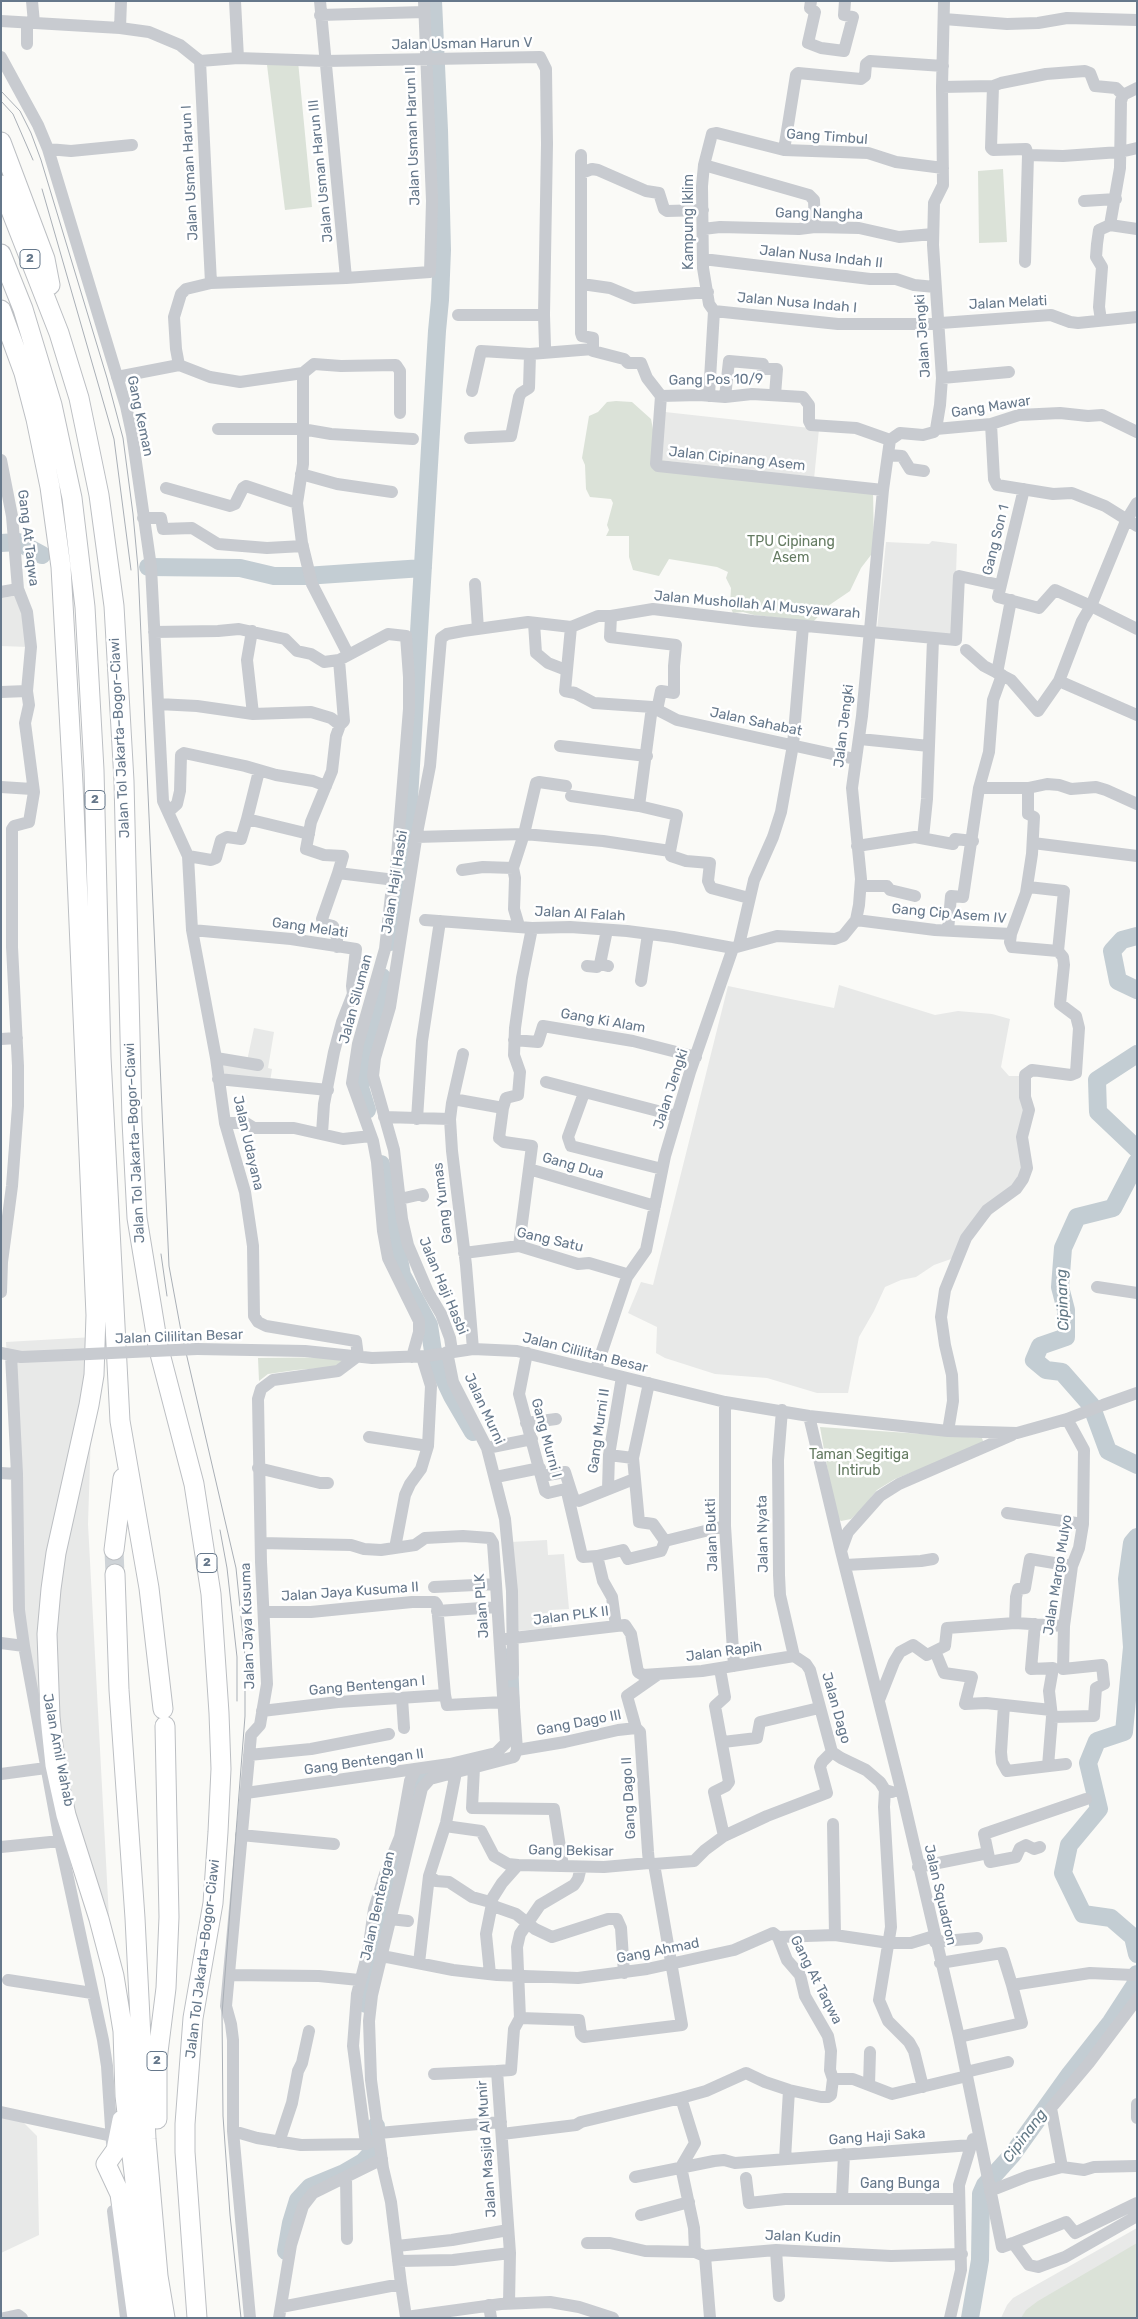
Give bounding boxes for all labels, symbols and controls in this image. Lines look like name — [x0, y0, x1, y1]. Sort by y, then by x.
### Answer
street label: Jalan Usman Harun V — [391, 34, 533, 54]
street label: Jalan Usman Harun II — [402, 66, 424, 206]
street label: Jalan Usman Harun III — [305, 99, 337, 243]
street label: Jalan Usman Harun I — [178, 105, 202, 241]
street label: Gang Timbul — [786, 126, 868, 148]
street label: Kampung Iklim — [681, 174, 697, 270]
street label: Gang Nangha — [775, 205, 863, 223]
street label: Jalan Nusa Indah II — [758, 242, 884, 272]
road number: 2 — [20, 250, 40, 268]
street label: Jalan Nusa Indah I — [736, 289, 858, 317]
street label: Jalan Melati — [968, 293, 1048, 313]
street label: Jalan Jengki — [912, 294, 934, 378]
street label: Gang Pos 10/9 — [669, 371, 763, 389]
street label: Gang Keman — [123, 374, 157, 458]
street label: Gang Mawar — [950, 392, 1032, 422]
street label: Jalan Cipinang Asem — [668, 443, 806, 475]
street label: Gang At Taqwa — [14, 489, 42, 587]
street label: Gang Son 1 — [979, 503, 1013, 577]
park label: TPU Cipinang Asem — [747, 534, 835, 566]
street label: Jalan Mushollah Al Musyawarah — [653, 588, 861, 622]
street label: Jalan Tol Jakarta–Bogor–Ciawi — [106, 637, 134, 839]
street label: Jalan Jengki — [831, 683, 857, 769]
street label: Jalan Sahabat — [708, 704, 804, 740]
road number: 2 — [85, 790, 105, 810]
street label: Jalan Haji Hasbi — [379, 829, 411, 935]
street label: Gang Cip Asem IV — [891, 901, 1007, 927]
street label: Jalan Al Falah — [534, 903, 626, 925]
street label: Gang Melati — [271, 914, 349, 942]
street label: Jalan Siluman — [336, 952, 376, 1046]
street label: Gang Ki Alam — [559, 1005, 647, 1037]
street label: Jalan Tol Jakarta–Bogor–Ciawi — [121, 1042, 149, 1244]
street label: Jalan Jengki — [650, 1047, 692, 1131]
street label: Jalan Udayana — [229, 1094, 267, 1192]
street label: Gang Dua — [540, 1149, 606, 1183]
street label: Gang Yumas — [430, 1162, 456, 1244]
street label: Gang Satu — [515, 1224, 585, 1256]
street label: Jalan Haji Hasbi — [415, 1235, 471, 1337]
water label: Cipinang — [1053, 1269, 1073, 1331]
street label: Jalan Cililitan Besar — [115, 1326, 243, 1348]
street label: Jalan Cililitan Besar — [521, 1329, 649, 1377]
street label: Jalan Murni — [460, 1371, 508, 1447]
street label: Gang Murni II — [585, 1388, 613, 1474]
street label: Gang Murni I — [527, 1396, 565, 1480]
park label: Taman Segitiga Intirub — [809, 1447, 909, 1480]
street label: Jalan Nyata — [754, 1495, 772, 1573]
street label: Jalan Bukti — [702, 1498, 722, 1572]
street label: Jalan Margo Mulyo — [1040, 1513, 1076, 1637]
road number: 2 — [197, 1554, 217, 1572]
street label: Jalan Jaya Kusuma — [237, 1562, 259, 1690]
street label: Jalan PLK — [471, 1573, 493, 1639]
street label: Jalan Jaya Kusuma II — [281, 1579, 419, 1605]
street label: Jalan PLK II — [532, 1603, 610, 1629]
street label: Jalan Rapih — [685, 1638, 763, 1666]
street label: Jalan Dago — [818, 1670, 854, 1746]
street label: Gang Bentengan I — [308, 1673, 426, 1699]
street label: Jalan Amil Wahab — [39, 1692, 77, 1808]
street label: Gang Dago III — [535, 1707, 623, 1739]
street label: Gang Bentengan II — [303, 1745, 425, 1779]
street label: Gang Dago II — [618, 1756, 640, 1840]
street label: Gang Bekisar — [528, 1842, 614, 1860]
street label: Jalan Squadron — [920, 1843, 960, 1947]
street label: Jalan Bentengan — [357, 1850, 399, 1962]
street label: Jalan Tol Jakarta–Bogor–Ciawi — [182, 1858, 224, 2060]
street label: Gang At Taqwa — [786, 1933, 846, 2027]
street label: Gang Ahmad — [615, 1935, 701, 1967]
road number: 2 — [147, 2052, 167, 2070]
street label: Jalan Masjid Al Munir — [474, 2080, 500, 2218]
water label: Cipinang — [999, 2106, 1051, 2166]
street label: Gang Haji Saka — [828, 2125, 926, 2149]
street label: Gang Bunga — [860, 2176, 940, 2192]
street label: Jalan Kudin — [765, 2227, 841, 2247]

